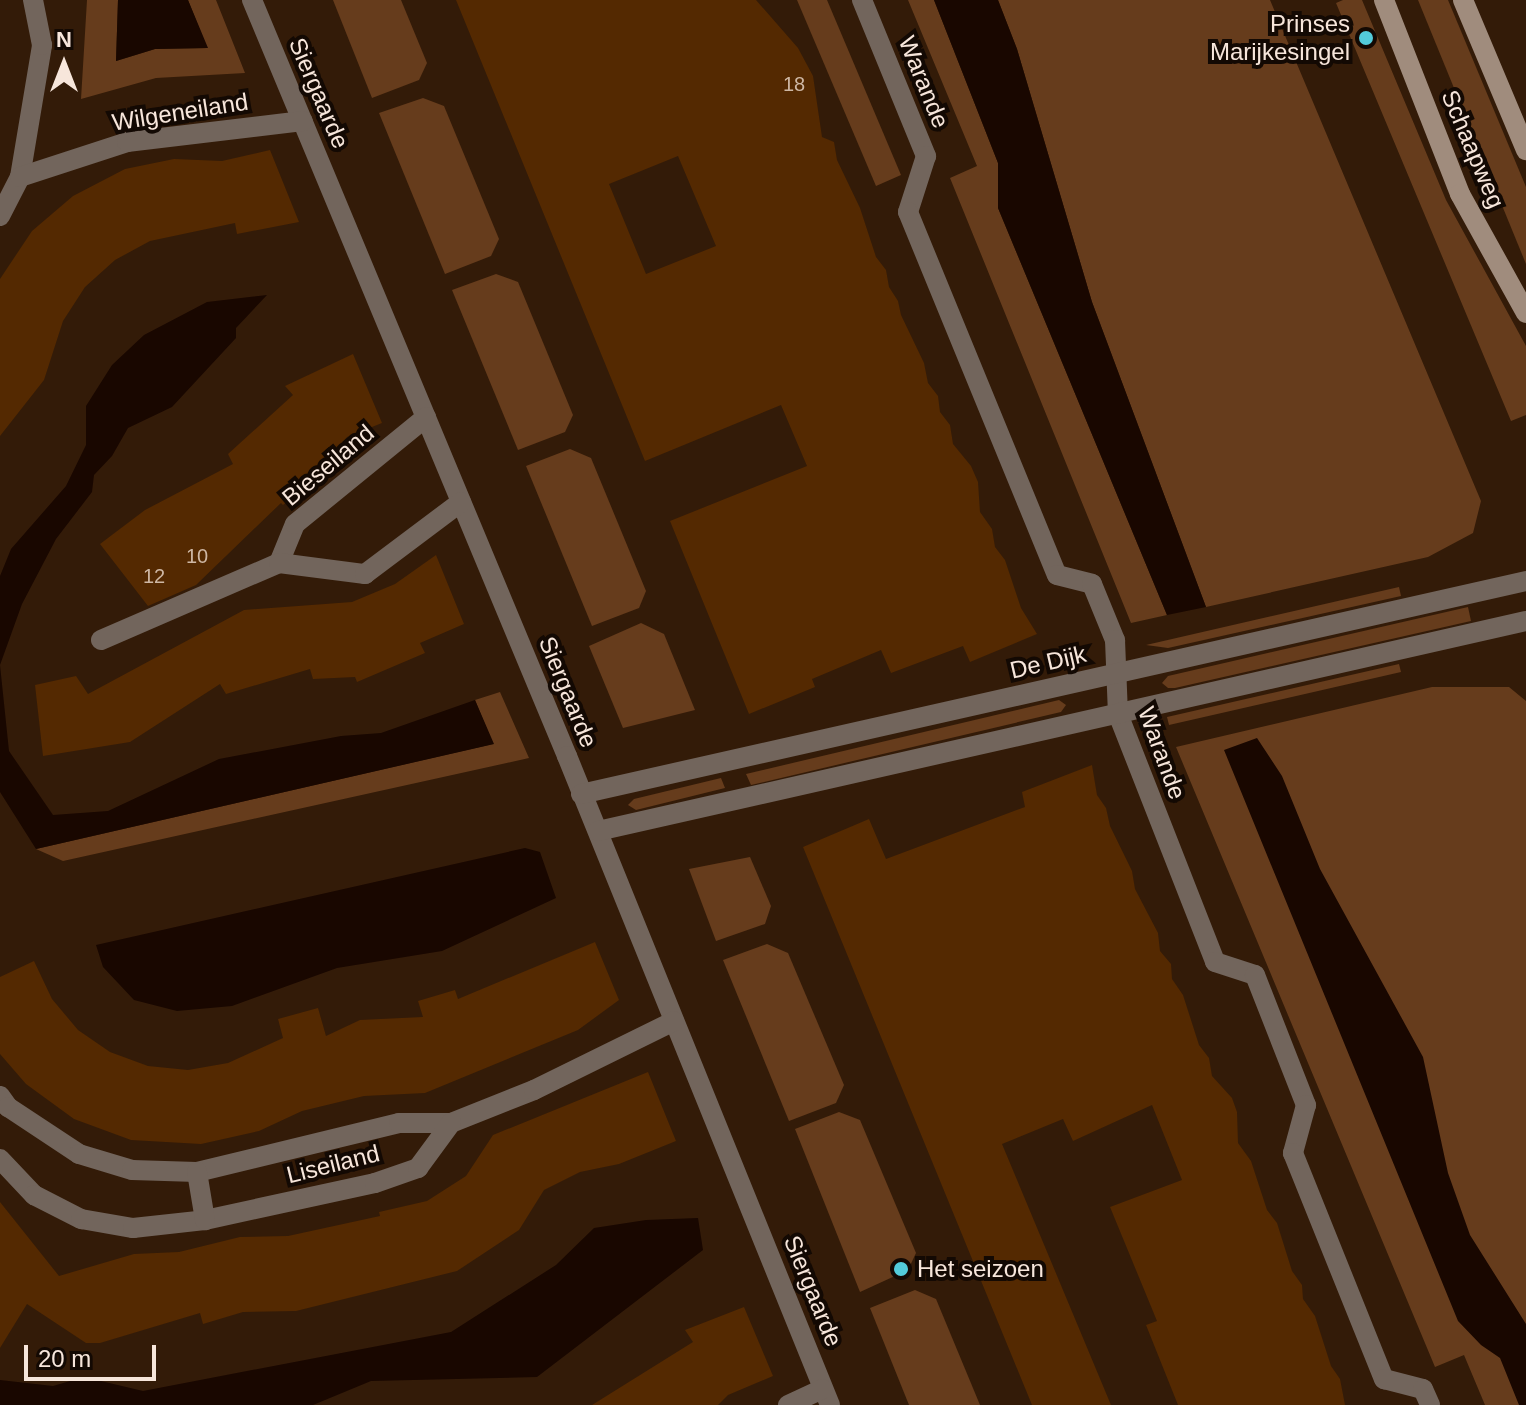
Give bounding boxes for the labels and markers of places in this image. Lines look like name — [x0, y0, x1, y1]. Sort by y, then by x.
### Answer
place label: Prinses Marijkesingel — [1210, 10, 1350, 66]
marker: Prinses Marijkesingel — [1357, 29, 1375, 47]
place label: Het seizoen — [917, 1255, 1044, 1283]
marker: Het seizoen — [892, 1260, 910, 1278]

